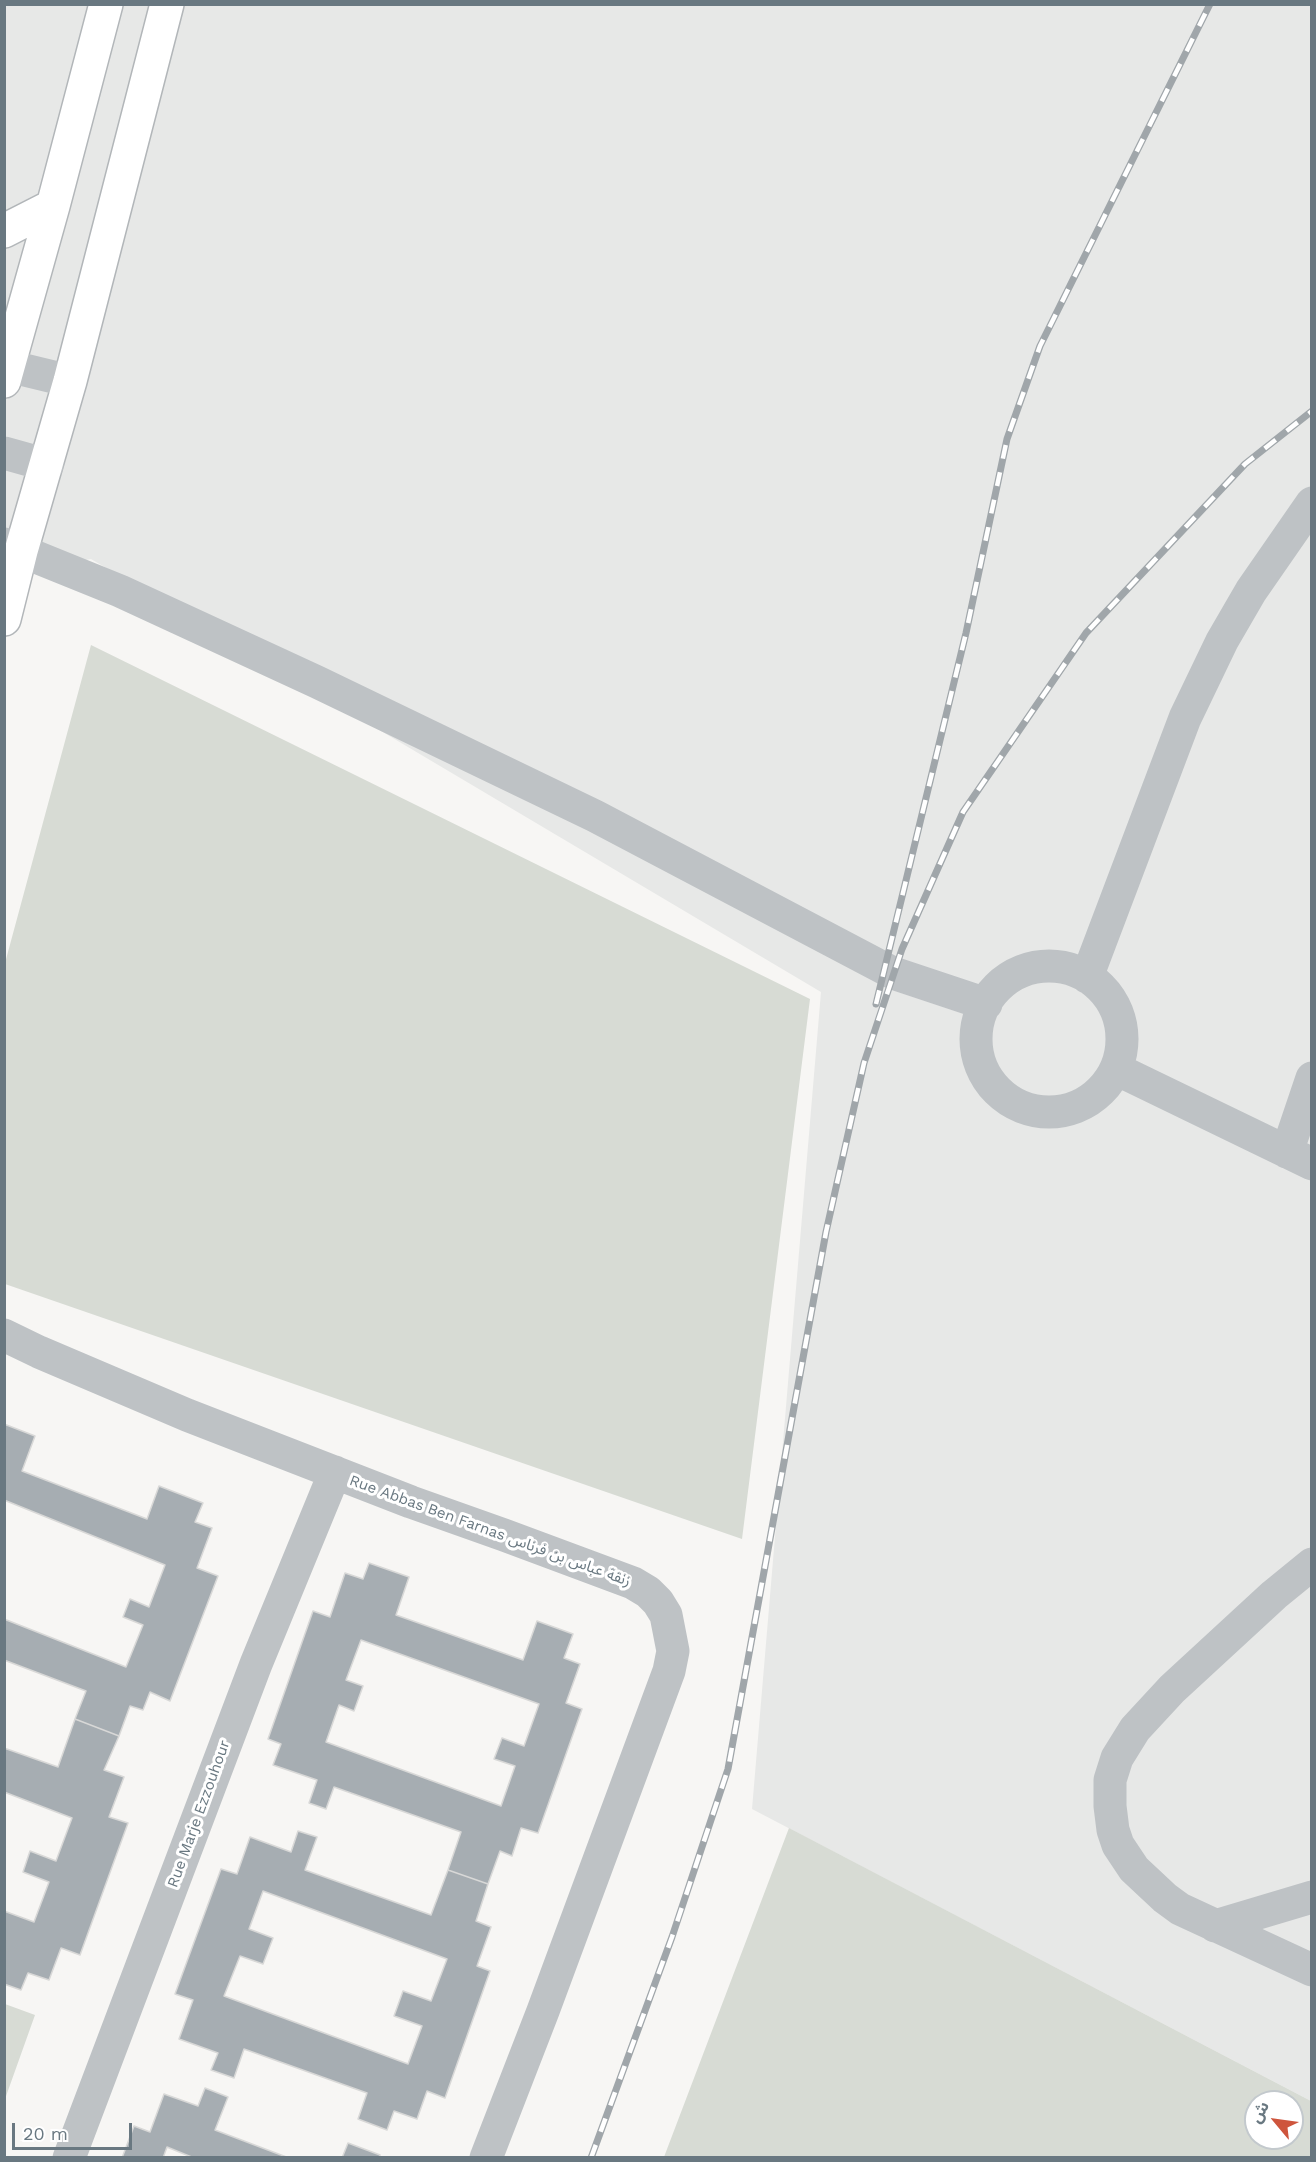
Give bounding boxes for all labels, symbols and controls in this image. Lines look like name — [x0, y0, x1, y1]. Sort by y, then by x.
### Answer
street label: Rue Abbas Ben Farnas زنقة عباس بن فرناس — [347, 1472, 633, 1590]
street label: Rue Marje Ezzouhour — [164, 1738, 234, 1890]
north arrow — [1244, 2090, 1304, 2150]
text: ش — [1246, 2098, 1273, 2126]
scale bar — [15, 2111, 135, 2149]
text: 20 m — [23, 2123, 68, 2144]

